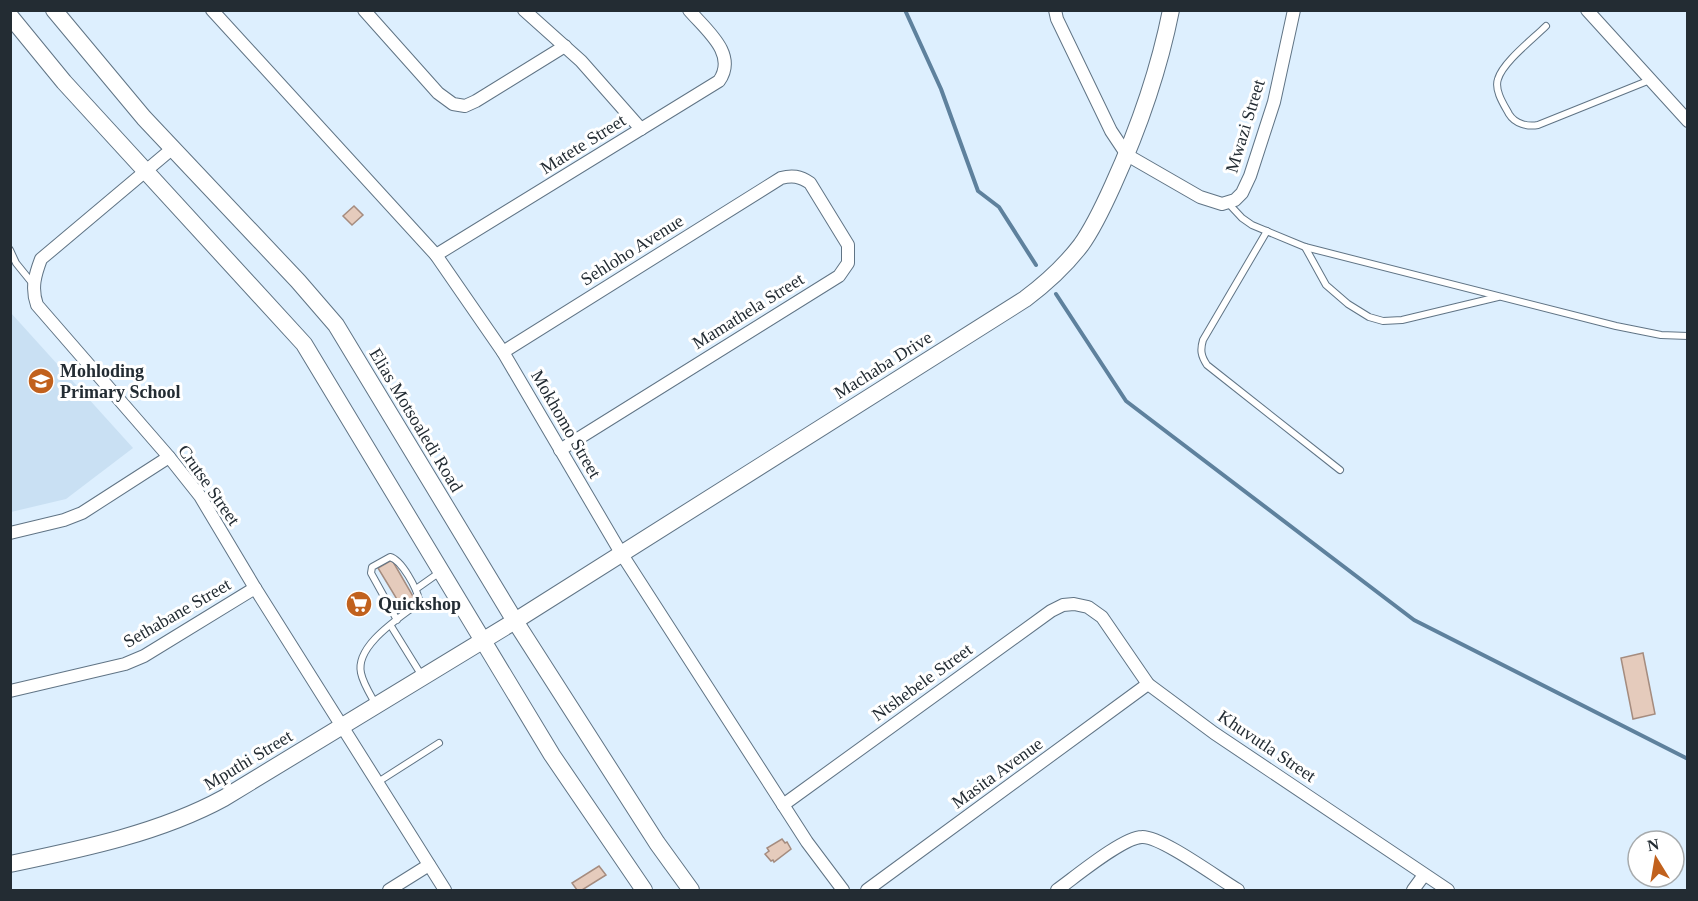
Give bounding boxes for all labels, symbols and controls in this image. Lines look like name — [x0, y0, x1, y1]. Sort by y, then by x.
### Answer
street label: Mwazi Street — [1221, 77, 1269, 175]
street label: Matete Street — [537, 110, 629, 178]
street label: Sehloho Avenue — [577, 210, 687, 290]
street label: Mamathela Street — [689, 269, 807, 353]
street label: Machaba Drive — [830, 327, 936, 403]
street label: Elias Motsoaledi Road — [365, 345, 467, 495]
place label: Mohloding Primary School — [60, 361, 180, 402]
school or university icon: Mohloding Primary School — [26, 366, 56, 396]
street label: Mokhomo Street — [527, 366, 605, 482]
street label: Crutse Street — [174, 441, 244, 529]
street label: Sethabane Street — [120, 574, 234, 652]
supermarket icon: Quickshop — [344, 589, 374, 619]
place label: Quickshop — [378, 594, 461, 614]
street label: Ntshebele Street — [868, 639, 976, 725]
street label: Khuvutla Street — [1214, 706, 1320, 786]
street label: Mputhi Street — [200, 726, 296, 794]
street label: Masita Avenue — [948, 733, 1046, 813]
north arrow — [1626, 829, 1686, 889]
text: N — [1646, 835, 1661, 854]

